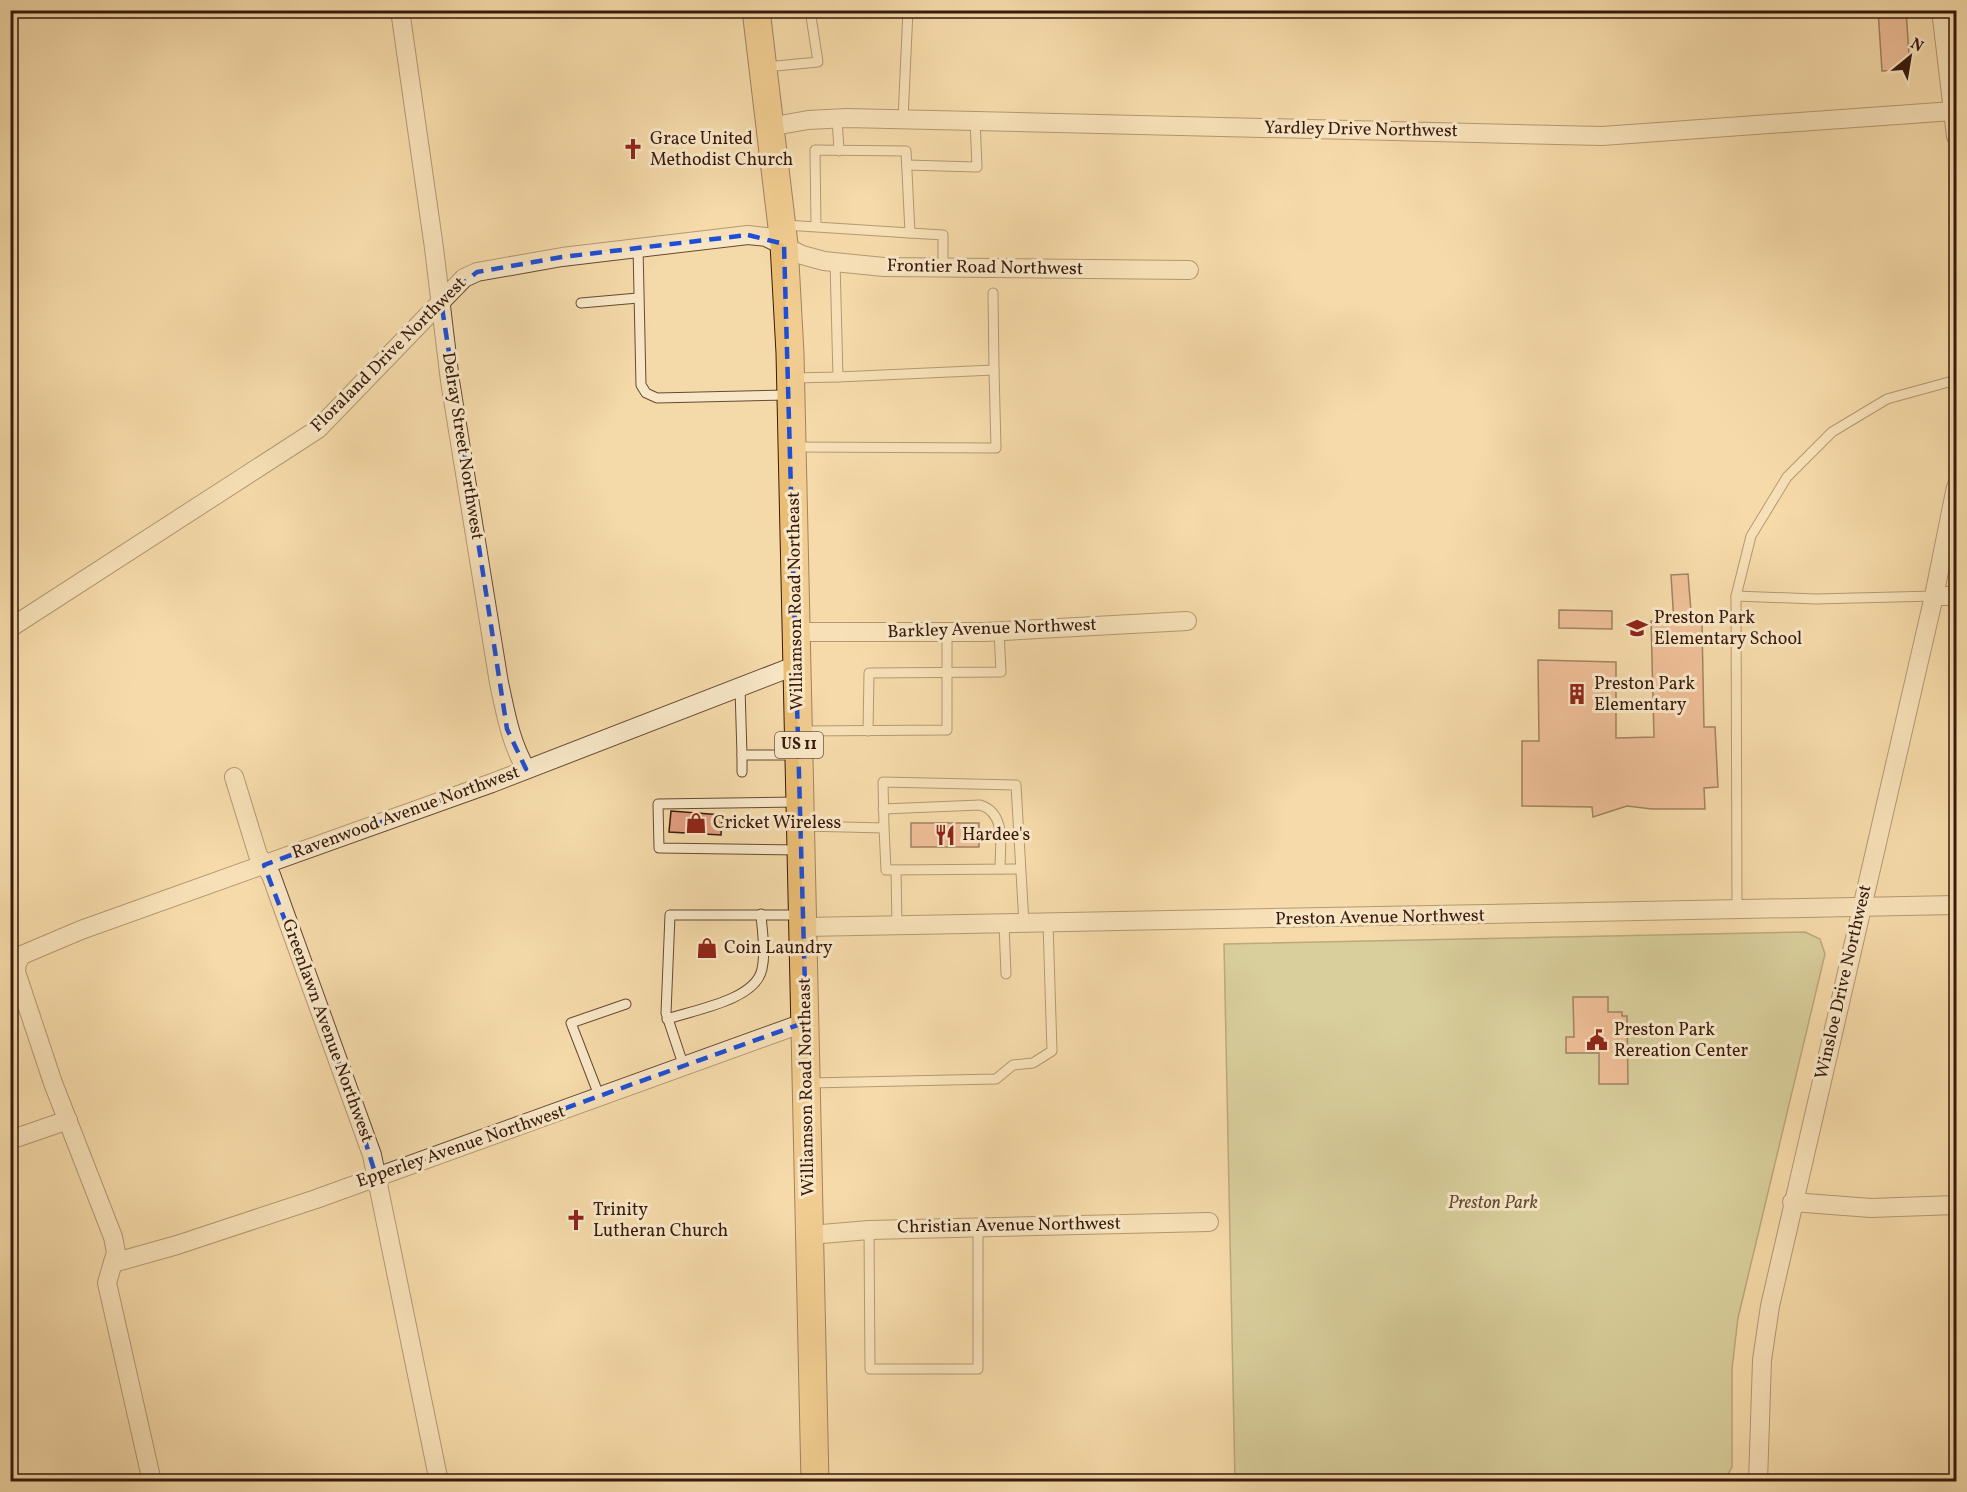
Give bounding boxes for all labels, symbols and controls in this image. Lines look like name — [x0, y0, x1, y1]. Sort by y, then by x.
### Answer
north arrow — [1880, 27, 1940, 87]
text: N — [1906, 33, 1927, 58]
street label: Yardley Drive Northwest — [1264, 116, 1458, 144]
place label: Grace United Methodist Church — [650, 127, 794, 173]
church icon: Grace United Methodist Church — [621, 137, 645, 161]
street label: Frontier Road Northwest — [887, 254, 1083, 282]
street label: Floraland Drive Northwest — [306, 272, 472, 438]
street label: Delray Street Northwest — [435, 350, 489, 542]
street label: Williamson Road Northeast — [782, 491, 810, 711]
place label: Preston Park Elementary School — [1654, 606, 1802, 652]
street label: Barkley Avenue Northwest — [887, 613, 1097, 645]
school or university icon: Preston Park Elementary School — [1625, 616, 1649, 640]
place label: Preston Park Elementary — [1594, 672, 1695, 718]
building icon: Preston Park Elementary — [1565, 682, 1589, 706]
road number: US 11 — [775, 732, 823, 758]
street label: Ravenwood Avenue Northwest — [289, 760, 523, 866]
shop icon: Cricket Wireless — [684, 811, 708, 835]
place label: Cricket Wireless — [713, 811, 841, 836]
restaurant icon: Hardee's — [933, 823, 957, 847]
place label: Hardee's — [962, 823, 1030, 848]
street label: Winsloe Drive Northwest — [1809, 882, 1879, 1082]
street label: Preston Avenue Northwest — [1275, 904, 1485, 932]
street label: Greenlawn Avenue Northwest — [275, 916, 379, 1146]
shop icon: Coin Laundry — [695, 936, 719, 960]
place label: Coin Laundry — [724, 936, 833, 961]
street label: Williamson Road Northeast — [793, 977, 821, 1197]
place label: Preston Park Rereation Center — [1614, 1018, 1749, 1064]
public building icon: Preston Park Rereation Center — [1585, 1028, 1609, 1052]
street label: Epperley Avenue Northwest — [353, 1099, 569, 1195]
park label: Preston Park — [1448, 1191, 1538, 1216]
place label: Trinity Lutheran Church — [593, 1198, 728, 1244]
church icon: Trinity Lutheran Church — [564, 1208, 588, 1232]
street label: Christian Avenue Northwest — [897, 1212, 1121, 1240]

